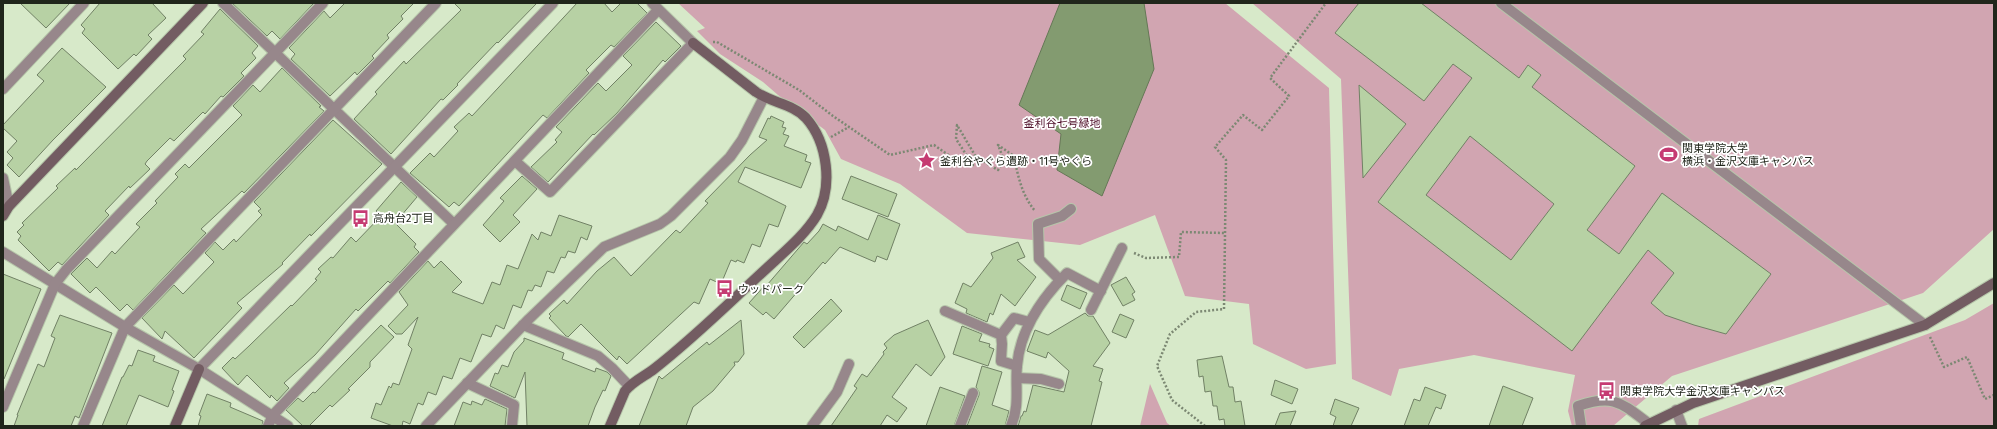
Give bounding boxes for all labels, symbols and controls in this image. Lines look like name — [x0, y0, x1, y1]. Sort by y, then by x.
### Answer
park label: 釜利谷七号緑地 — [1024, 117, 1101, 130]
place label: 関東学院大学 横浜・金沢文庫キャンパス — [1682, 142, 1814, 168]
sports icon: 関東学院大学 横浜・金沢文庫キャンパス — [1659, 144, 1679, 164]
place icon: 釜利谷やぐら遺跡・11号やぐら — [917, 151, 937, 171]
place label: 釜利谷やぐら遺跡・11号やぐら — [940, 155, 1092, 168]
bus stop icon: 高舟台2丁目 — [350, 208, 370, 228]
place label: 高舟台2丁目 — [373, 212, 433, 225]
bus stop icon: ウッドパーク — [715, 279, 735, 299]
place label: ウッドパーク — [738, 283, 804, 296]
bus stop icon: 関東学院大学金沢文庫キャンパス — [1597, 381, 1617, 401]
place label: 関東学院大学金沢文庫キャンパス — [1620, 385, 1785, 398]

